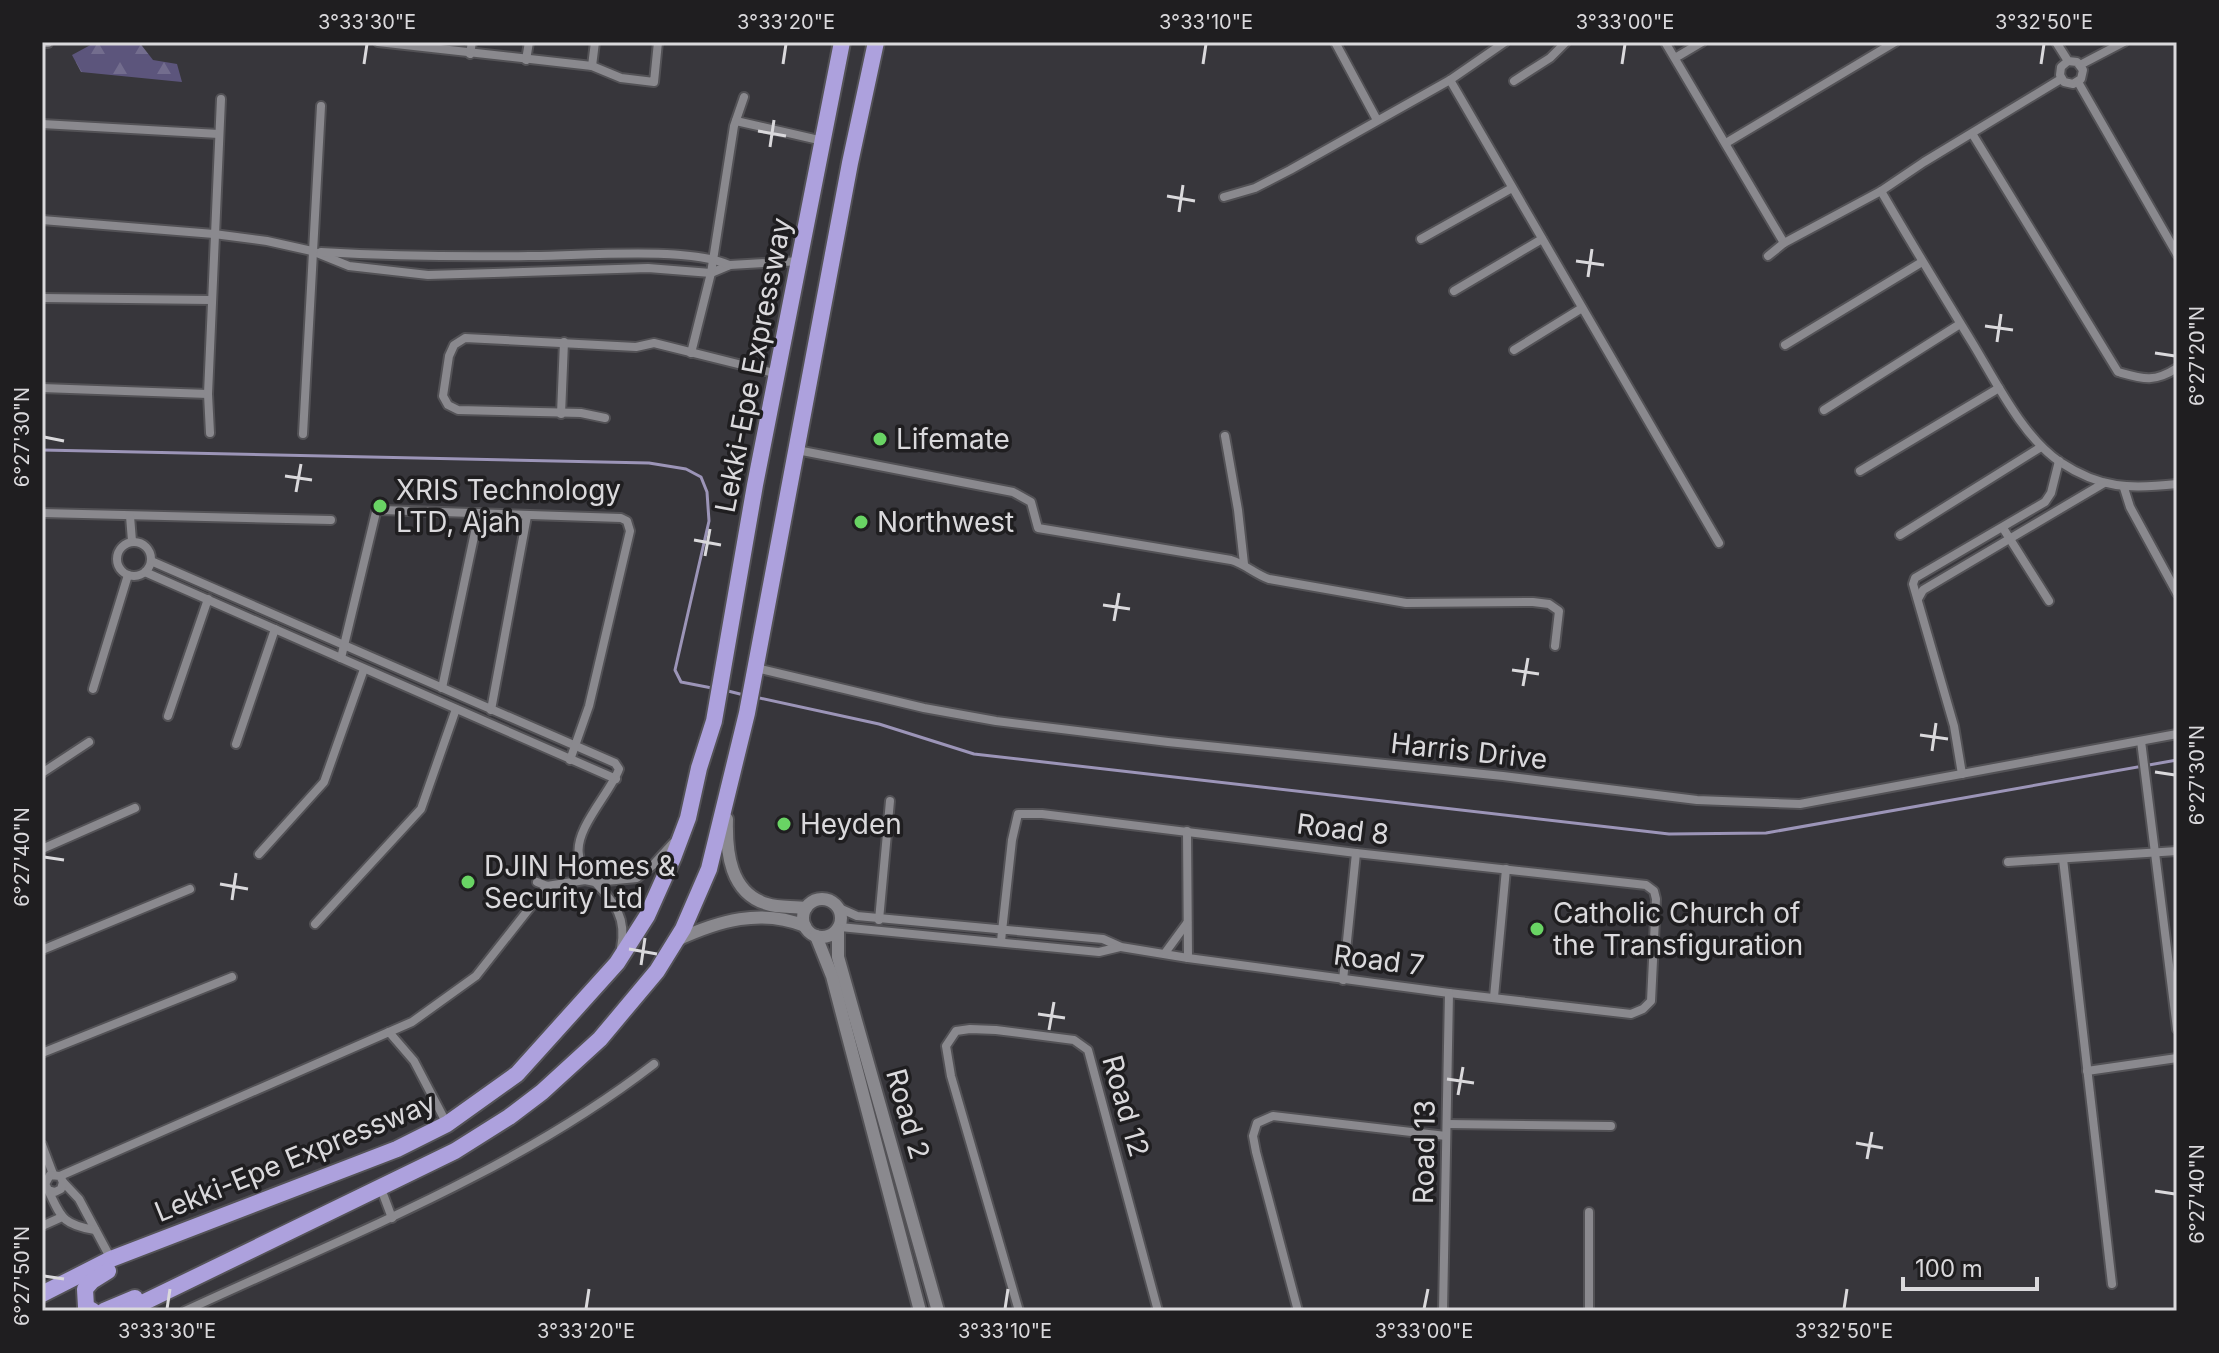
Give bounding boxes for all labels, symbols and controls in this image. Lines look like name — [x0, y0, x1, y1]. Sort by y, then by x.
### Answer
text: 3°33'30"E — [318, 10, 416, 34]
text: 3°33'20"E — [737, 10, 835, 34]
text: 3°33'10"E — [1159, 10, 1253, 34]
text: 3°33'00"E — [1576, 10, 1674, 34]
text: 3°32'50"E — [1995, 10, 2093, 34]
street label: Lekki-Epe Expressway — [708, 215, 798, 515]
text: 6°27'20"N — [2185, 306, 2209, 406]
text: 6°27'30"N — [10, 387, 34, 487]
place label: Lifemate — [896, 422, 1010, 456]
marker: Lifemate — [871, 430, 889, 448]
place label: XRIS Technology LTD, Ajah — [396, 473, 621, 539]
marker: XRIS Technology LTD, Ajah — [371, 497, 389, 515]
place label: Northwest — [877, 505, 1014, 539]
marker: Northwest — [852, 513, 870, 531]
text: 6°27'30"N — [2185, 725, 2209, 825]
street label: Harris Drive — [1389, 726, 1549, 776]
street label: Road 8 — [1295, 806, 1391, 852]
text: 6°27'40"N — [10, 807, 34, 907]
place label: Heyden — [800, 807, 902, 841]
marker: Heyden — [775, 815, 793, 833]
place label: DJIN Homes & Security Ltd — [484, 849, 676, 915]
marker: DJIN Homes & Security Ltd — [459, 873, 477, 891]
place label: Catholic Church of the Transfiguration — [1553, 896, 1803, 962]
marker: Catholic Church of the Transfiguration — [1528, 920, 1546, 938]
street label: Road 7 — [1332, 938, 1426, 982]
street label: Road 12 — [1095, 1051, 1157, 1161]
street label: Road 2 — [879, 1065, 937, 1163]
street label: Lekki-Epe Expressway — [150, 1085, 440, 1229]
street label: Road 13 — [1406, 1100, 1442, 1204]
text: 6°27'40"N — [2185, 1144, 2209, 1244]
text: 6°27'50"N — [10, 1226, 34, 1326]
scale bar — [1903, 1241, 2037, 1291]
text: 100 m — [1915, 1254, 1983, 1283]
text: 3°33'30"E — [118, 1319, 216, 1343]
text: 3°33'20"E — [537, 1319, 635, 1343]
text: 3°33'10"E — [958, 1319, 1052, 1343]
text: 3°33'00"E — [1375, 1319, 1473, 1343]
text: 3°32'50"E — [1795, 1319, 1893, 1343]

